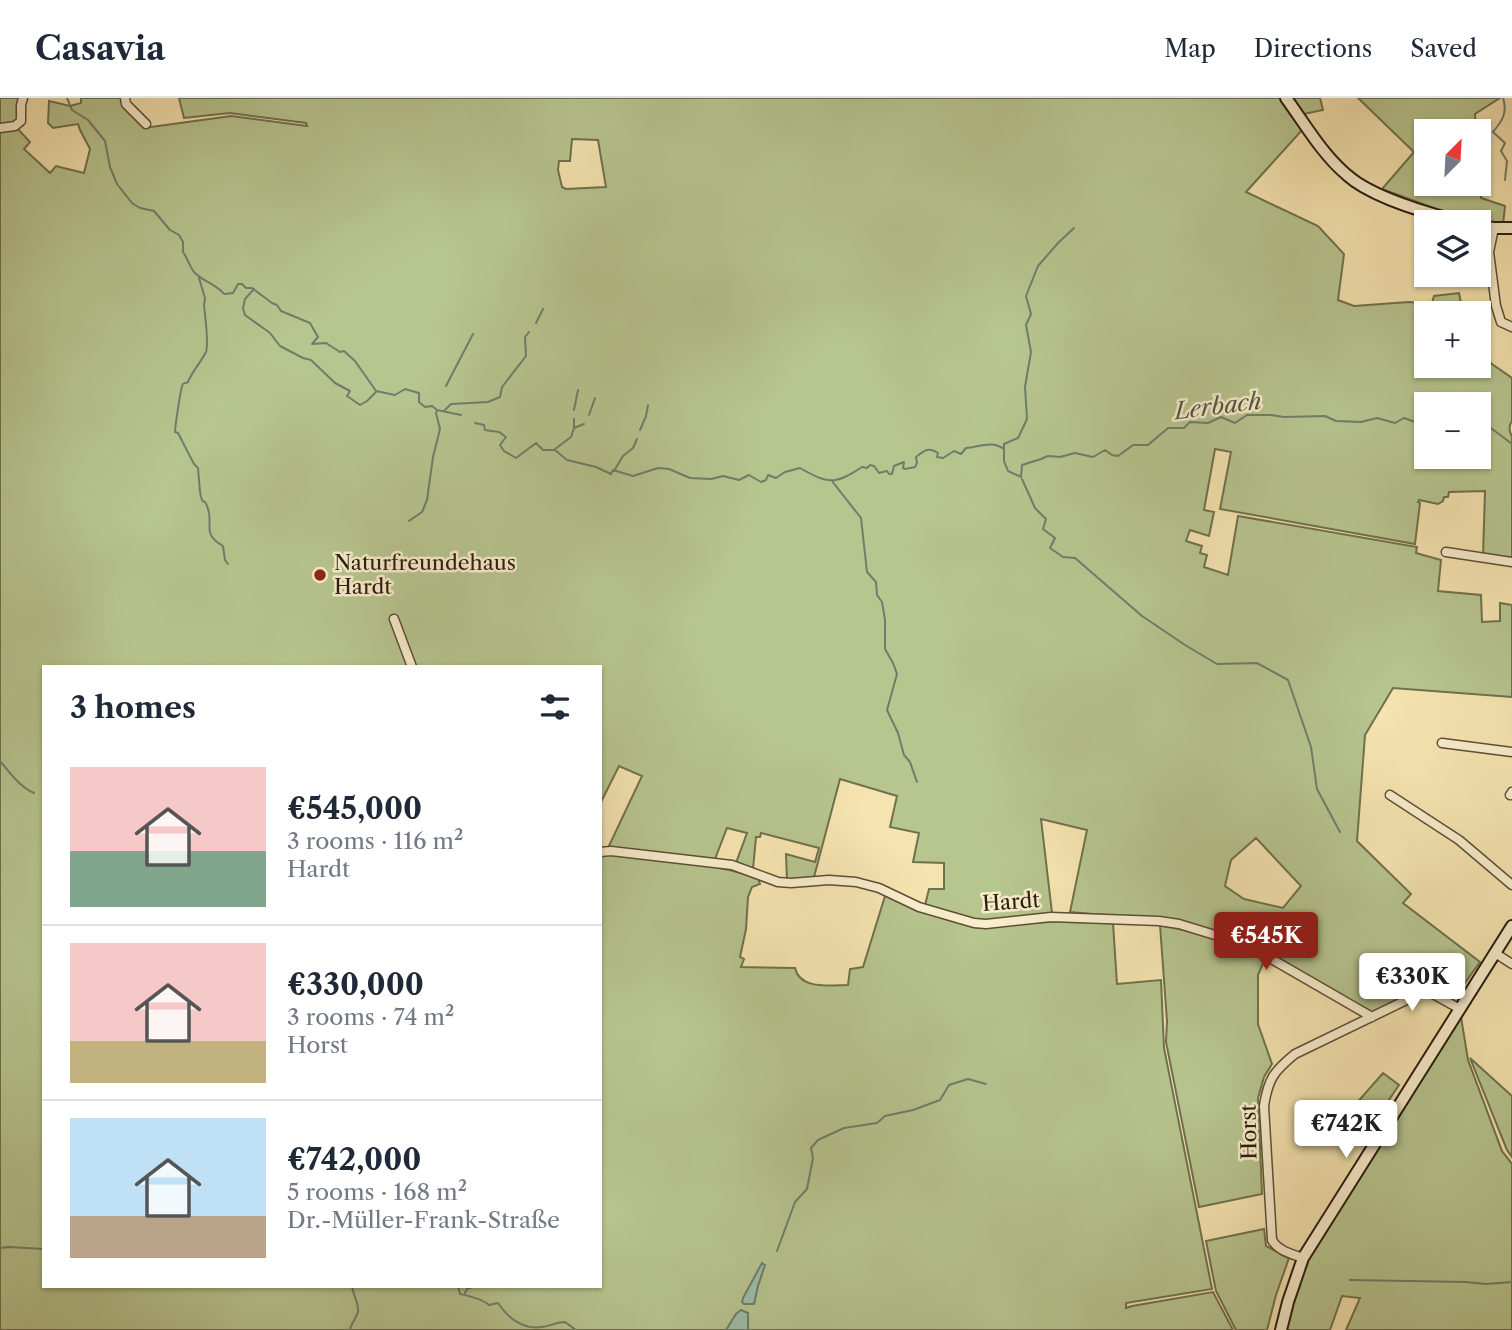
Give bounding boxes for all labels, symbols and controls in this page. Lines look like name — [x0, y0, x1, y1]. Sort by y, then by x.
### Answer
text: Casavia — [35, 28, 165, 69]
text: Map — [1164, 34, 1216, 63]
text: Directions — [1254, 34, 1372, 63]
text: Saved — [1410, 34, 1477, 63]
north arrow — [1414, 119, 1491, 196]
map controls — [1414, 119, 1491, 469]
button: layers — [1414, 210, 1491, 287]
button: + — [1414, 301, 1491, 378]
water label: Lerbach — [1171, 387, 1263, 425]
button: − — [1414, 392, 1491, 469]
place label: Naturfreundehaus Hardt — [334, 550, 516, 599]
marker: Naturfreundehaus Hardt — [312, 567, 328, 583]
icon: filters — [536, 688, 574, 726]
text: 3 homes — [70, 689, 196, 726]
text: €545,000 — [287, 790, 422, 827]
icon: home — [126, 795, 210, 879]
text: 3 rooms · 116 m² — [287, 827, 463, 855]
text: Hardt — [287, 855, 350, 883]
street label: Hardt — [981, 887, 1041, 916]
pin: €545K — [1217, 912, 1315, 972]
text: €545K — [1230, 921, 1302, 949]
pin: €330K — [1363, 954, 1461, 1013]
text: €330K — [1375, 962, 1449, 990]
text: €330,000 — [287, 966, 424, 1003]
icon: home — [126, 971, 210, 1055]
text: 3 rooms · 74 m² — [287, 1003, 454, 1031]
text: Horst — [287, 1031, 348, 1059]
pin: €742K — [1297, 1100, 1395, 1160]
street label: Horst — [1236, 1103, 1261, 1160]
text: €742K — [1310, 1109, 1382, 1137]
text: €742,000 — [287, 1141, 421, 1178]
icon: home — [126, 1146, 210, 1230]
text: 5 rooms · 168 m² — [287, 1178, 467, 1206]
text: Dr.-Müller-Frank-Straße — [287, 1206, 560, 1234]

